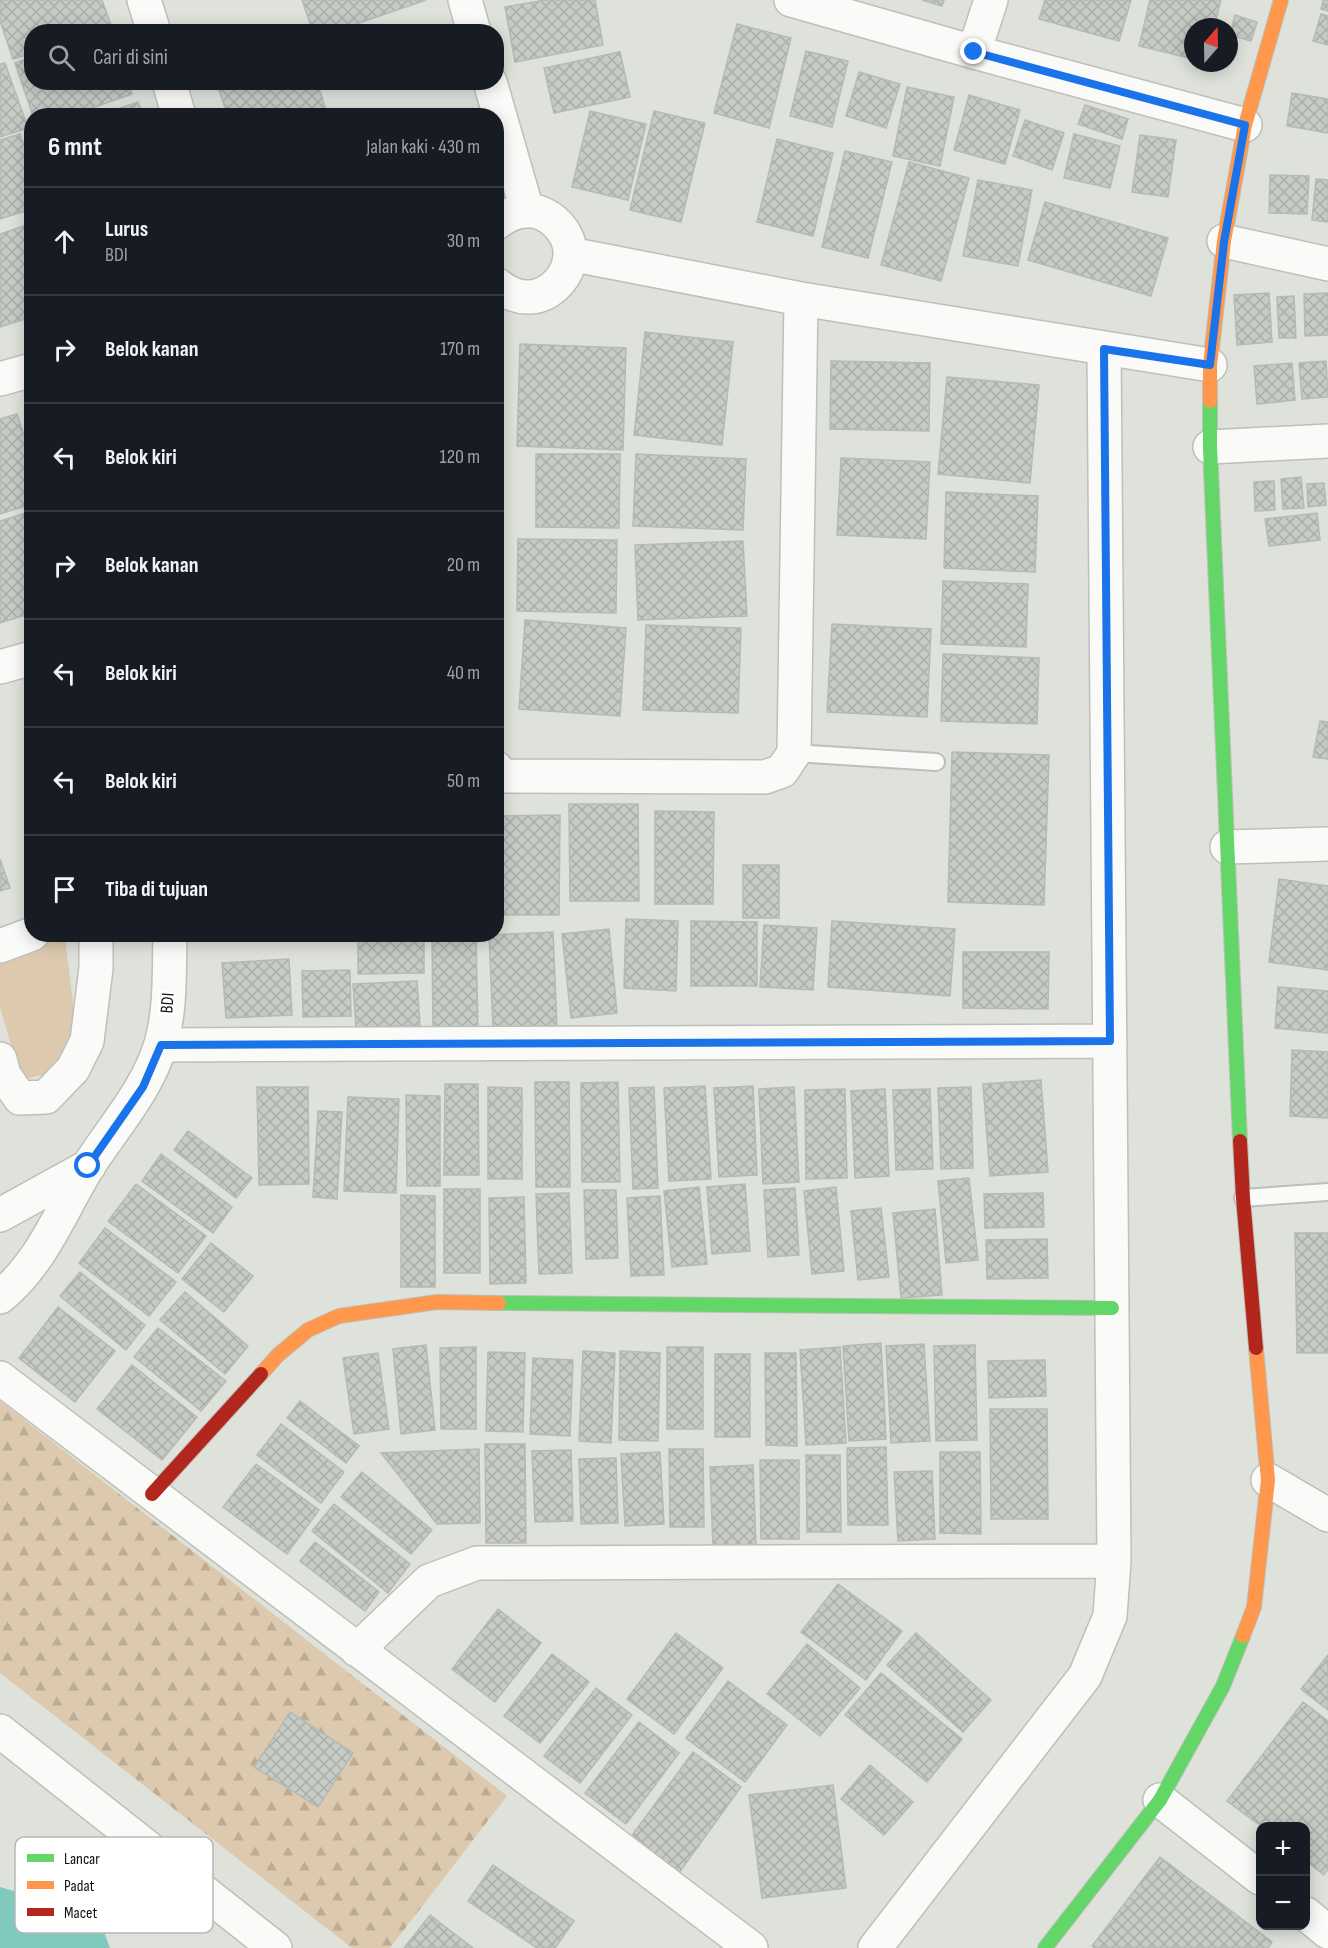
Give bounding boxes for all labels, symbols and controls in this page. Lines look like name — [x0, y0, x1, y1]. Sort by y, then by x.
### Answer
north arrow — [1184, 18, 1238, 72]
search box — [24, 24, 504, 90]
route end — [960, 38, 986, 64]
icon: search — [45, 41, 78, 74]
text: Cari di sini — [93, 44, 168, 71]
text: 6 mnt — [48, 132, 102, 163]
text: Jalan kaki · 430 m — [366, 135, 480, 159]
text: Lurus — [105, 216, 148, 243]
icon: ahead — [48, 225, 81, 258]
text: 30 m — [447, 229, 480, 253]
text: BDI — [105, 243, 128, 267]
icon: right — [48, 333, 81, 366]
text: Belok kanan — [105, 336, 198, 363]
text: 170 m — [440, 337, 480, 361]
icon: left — [48, 441, 81, 474]
text: Belok kiri — [105, 444, 177, 471]
text: 120 m — [440, 445, 480, 469]
icon: right — [48, 549, 81, 582]
text: Belok kanan — [105, 552, 198, 579]
text: 20 m — [447, 553, 480, 577]
icon: left — [48, 657, 81, 690]
text: Belok kiri — [105, 660, 177, 687]
text: 40 m — [447, 661, 480, 685]
icon: left — [48, 765, 81, 798]
text: Belok kiri — [105, 768, 177, 795]
text: 50 m — [447, 769, 480, 793]
icon: arrive — [48, 873, 81, 906]
text: Tiba di tujuan — [105, 876, 208, 903]
street label: BDI — [156, 992, 179, 1014]
route start — [74, 1152, 100, 1178]
map controls — [1256, 1822, 1310, 1930]
button: + — [1256, 1822, 1310, 1876]
legend — [15, 1837, 213, 1933]
text: Lancar — [64, 1850, 100, 1869]
button: − — [1256, 1876, 1310, 1930]
text: Padat — [64, 1877, 95, 1896]
text: Macet — [64, 1904, 97, 1923]

